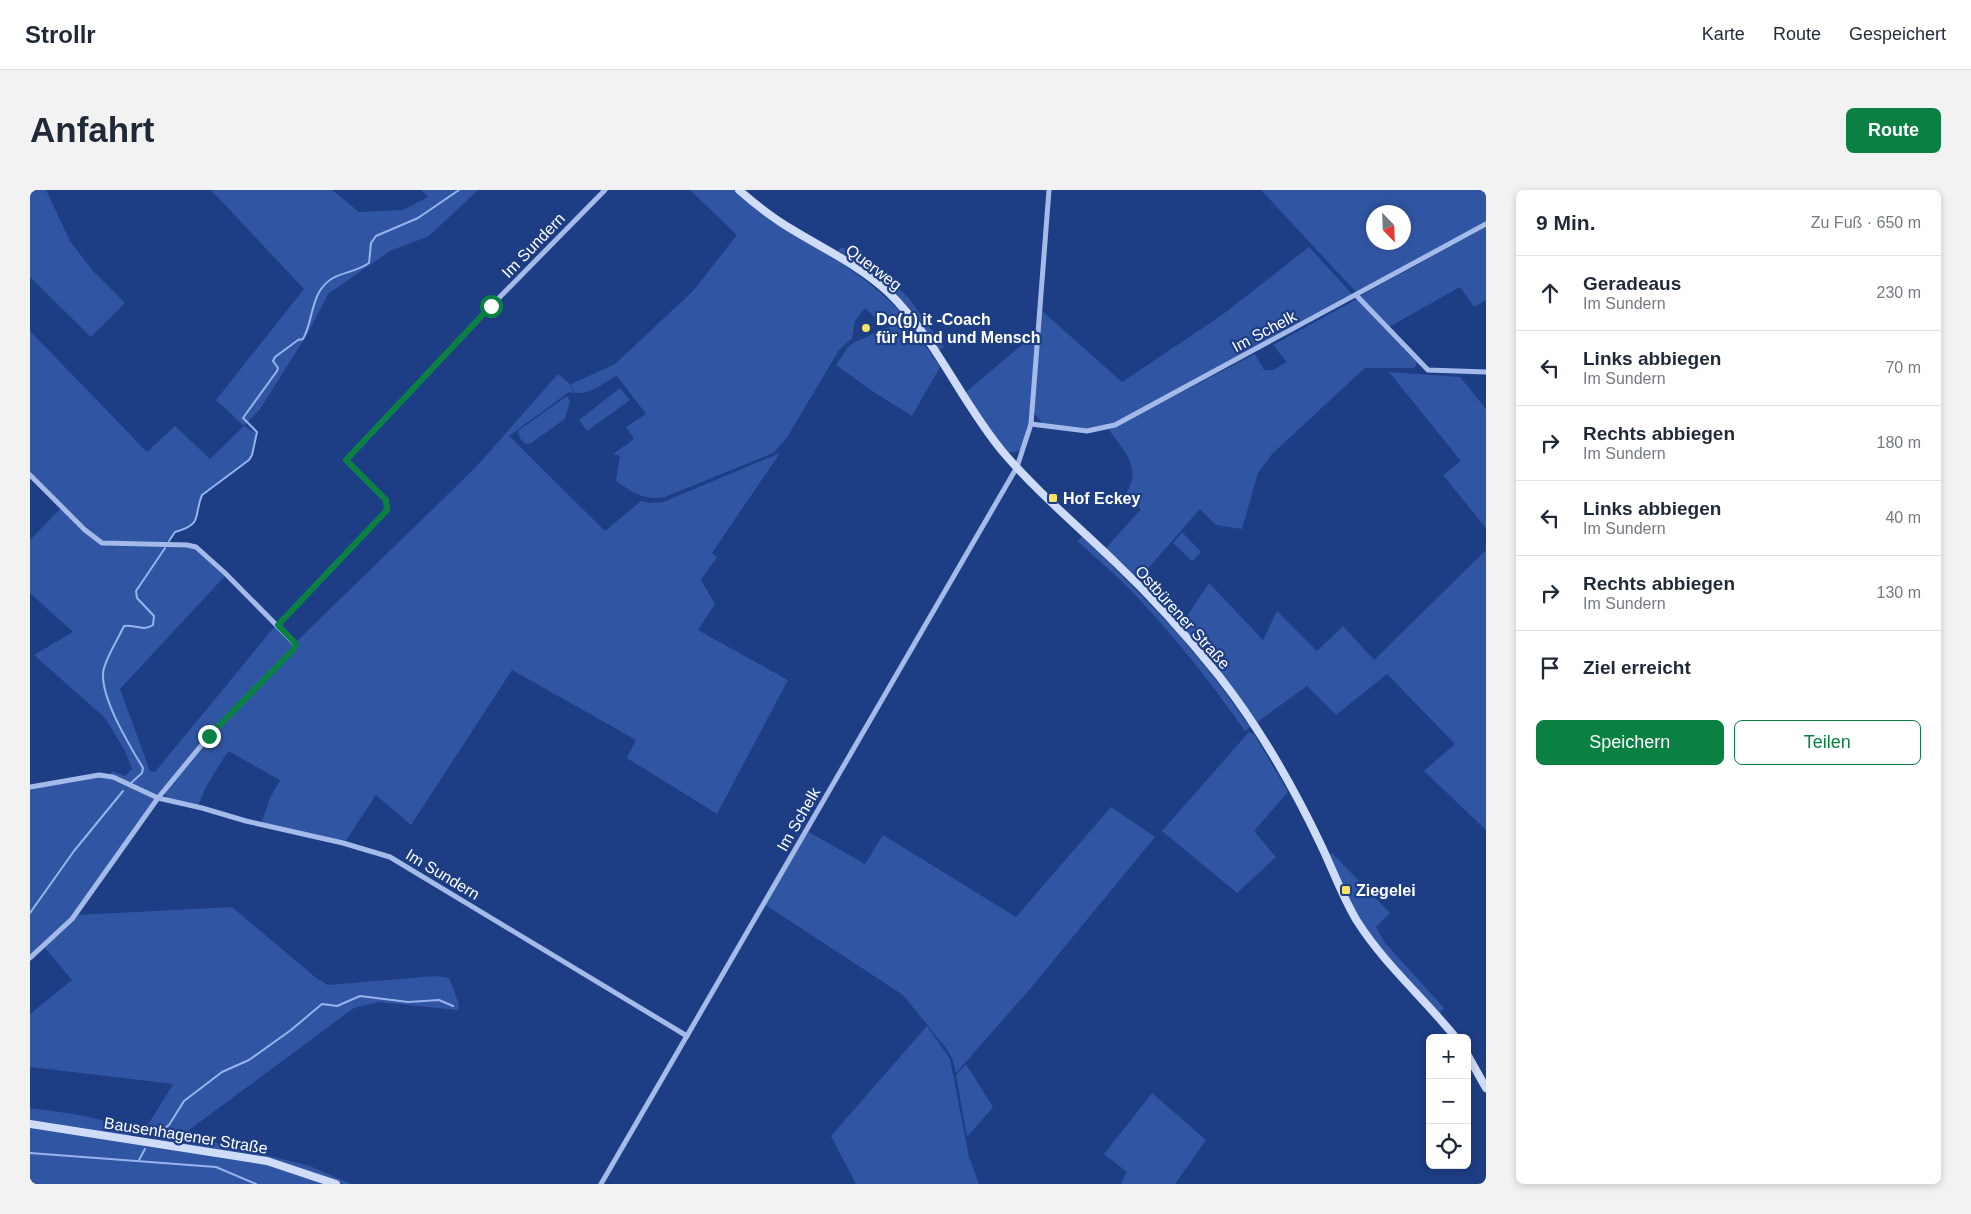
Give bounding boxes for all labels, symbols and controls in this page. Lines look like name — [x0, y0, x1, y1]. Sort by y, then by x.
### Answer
text: Strollr — [25, 21, 96, 48]
text: Karte — [1702, 24, 1745, 44]
text: Route — [1773, 24, 1821, 44]
text: Gespeichert — [1849, 24, 1946, 44]
button: Route — [1846, 108, 1941, 153]
text: Anfahrt — [30, 110, 154, 149]
north arrow — [1366, 205, 1411, 250]
street label: Im Sundern — [499, 210, 568, 281]
text: 9 Min. — [1536, 211, 1596, 234]
text: Zu Fuß · 650 m — [1811, 214, 1921, 231]
street label: Querweg — [843, 241, 905, 294]
text: Geradeaus — [1583, 273, 1681, 294]
icon: ahead — [1536, 279, 1564, 307]
text: 230 m — [1877, 284, 1921, 301]
route start — [480, 295, 503, 318]
text: Im Sundern — [1583, 295, 1666, 312]
street label: Im Schelk — [1229, 307, 1300, 355]
place label: Do(g) it -Coach für Hund und Mensch — [876, 311, 1040, 346]
marker: Do(g) it -Coach für Hund und Mensch — [860, 322, 872, 334]
text: Links abbiegen — [1583, 348, 1721, 369]
icon: left — [1536, 354, 1564, 382]
text: 70 m — [1885, 359, 1921, 376]
text: Im Sundern — [1583, 370, 1666, 387]
text: Rechts abbiegen — [1583, 423, 1735, 444]
icon: right — [1536, 429, 1564, 457]
text: 180 m — [1877, 434, 1921, 451]
text: Im Sundern — [1583, 445, 1666, 462]
place label: Hof Eckey — [1063, 490, 1140, 507]
marker: Hof Eckey — [1047, 492, 1059, 504]
text: Links abbiegen — [1583, 498, 1721, 519]
icon: left — [1536, 504, 1564, 532]
text: 40 m — [1885, 509, 1921, 526]
text: Im Sundern — [1583, 520, 1666, 537]
street label: Ostbürener Straße — [1132, 562, 1233, 672]
text: Rechts abbiegen — [1583, 573, 1735, 594]
icon: right — [1536, 579, 1564, 607]
text: 130 m — [1877, 584, 1921, 601]
text: Im Sundern — [1583, 595, 1666, 612]
icon: arrive — [1536, 654, 1564, 682]
text: Ziel erreicht — [1583, 657, 1691, 678]
button: Speichern — [1536, 720, 1724, 765]
button: Teilen — [1734, 720, 1921, 765]
route end — [198, 725, 221, 748]
street label: Im Schelk — [774, 784, 824, 854]
street label: Im Sundern — [403, 846, 483, 903]
place label: Ziegelei — [1356, 882, 1416, 899]
marker: Ziegelei — [1340, 884, 1352, 896]
map controls — [1426, 1034, 1471, 1169]
button: + — [1426, 1034, 1471, 1079]
button: − — [1426, 1079, 1471, 1124]
street label: Bausenhagener Straße — [103, 1114, 269, 1157]
button: locate — [1426, 1124, 1471, 1169]

